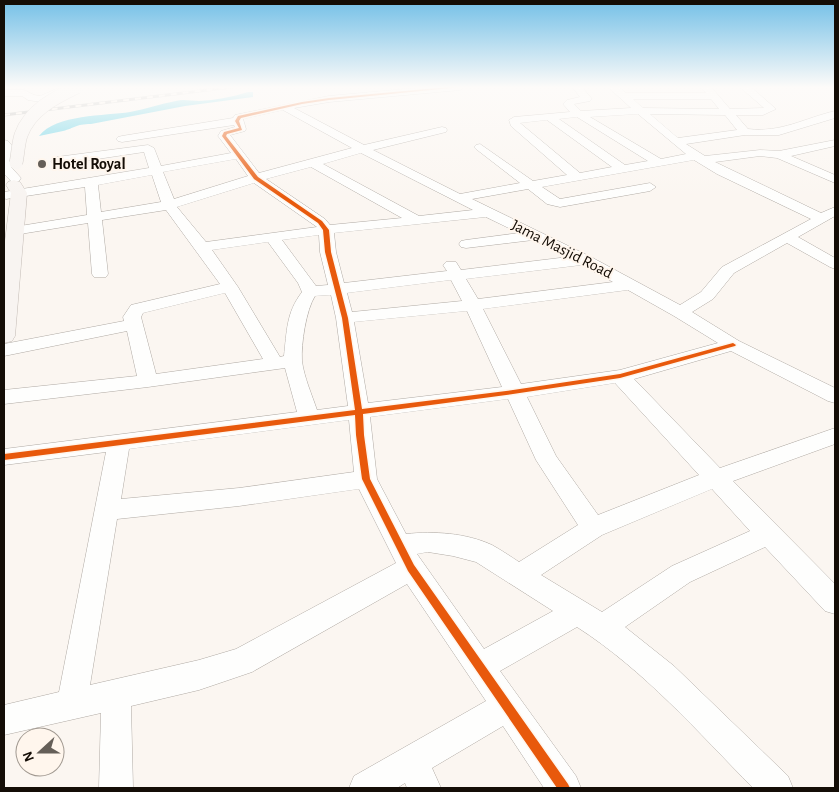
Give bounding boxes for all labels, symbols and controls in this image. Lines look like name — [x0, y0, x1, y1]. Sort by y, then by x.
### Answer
place label: Hotel Royal — [52, 156, 126, 173]
marker: Hotel Royal — [36, 158, 48, 170]
street label: Jama Masjid Road — [508, 217, 615, 282]
north arrow — [15, 727, 65, 777]
text: N — [21, 749, 37, 763]

